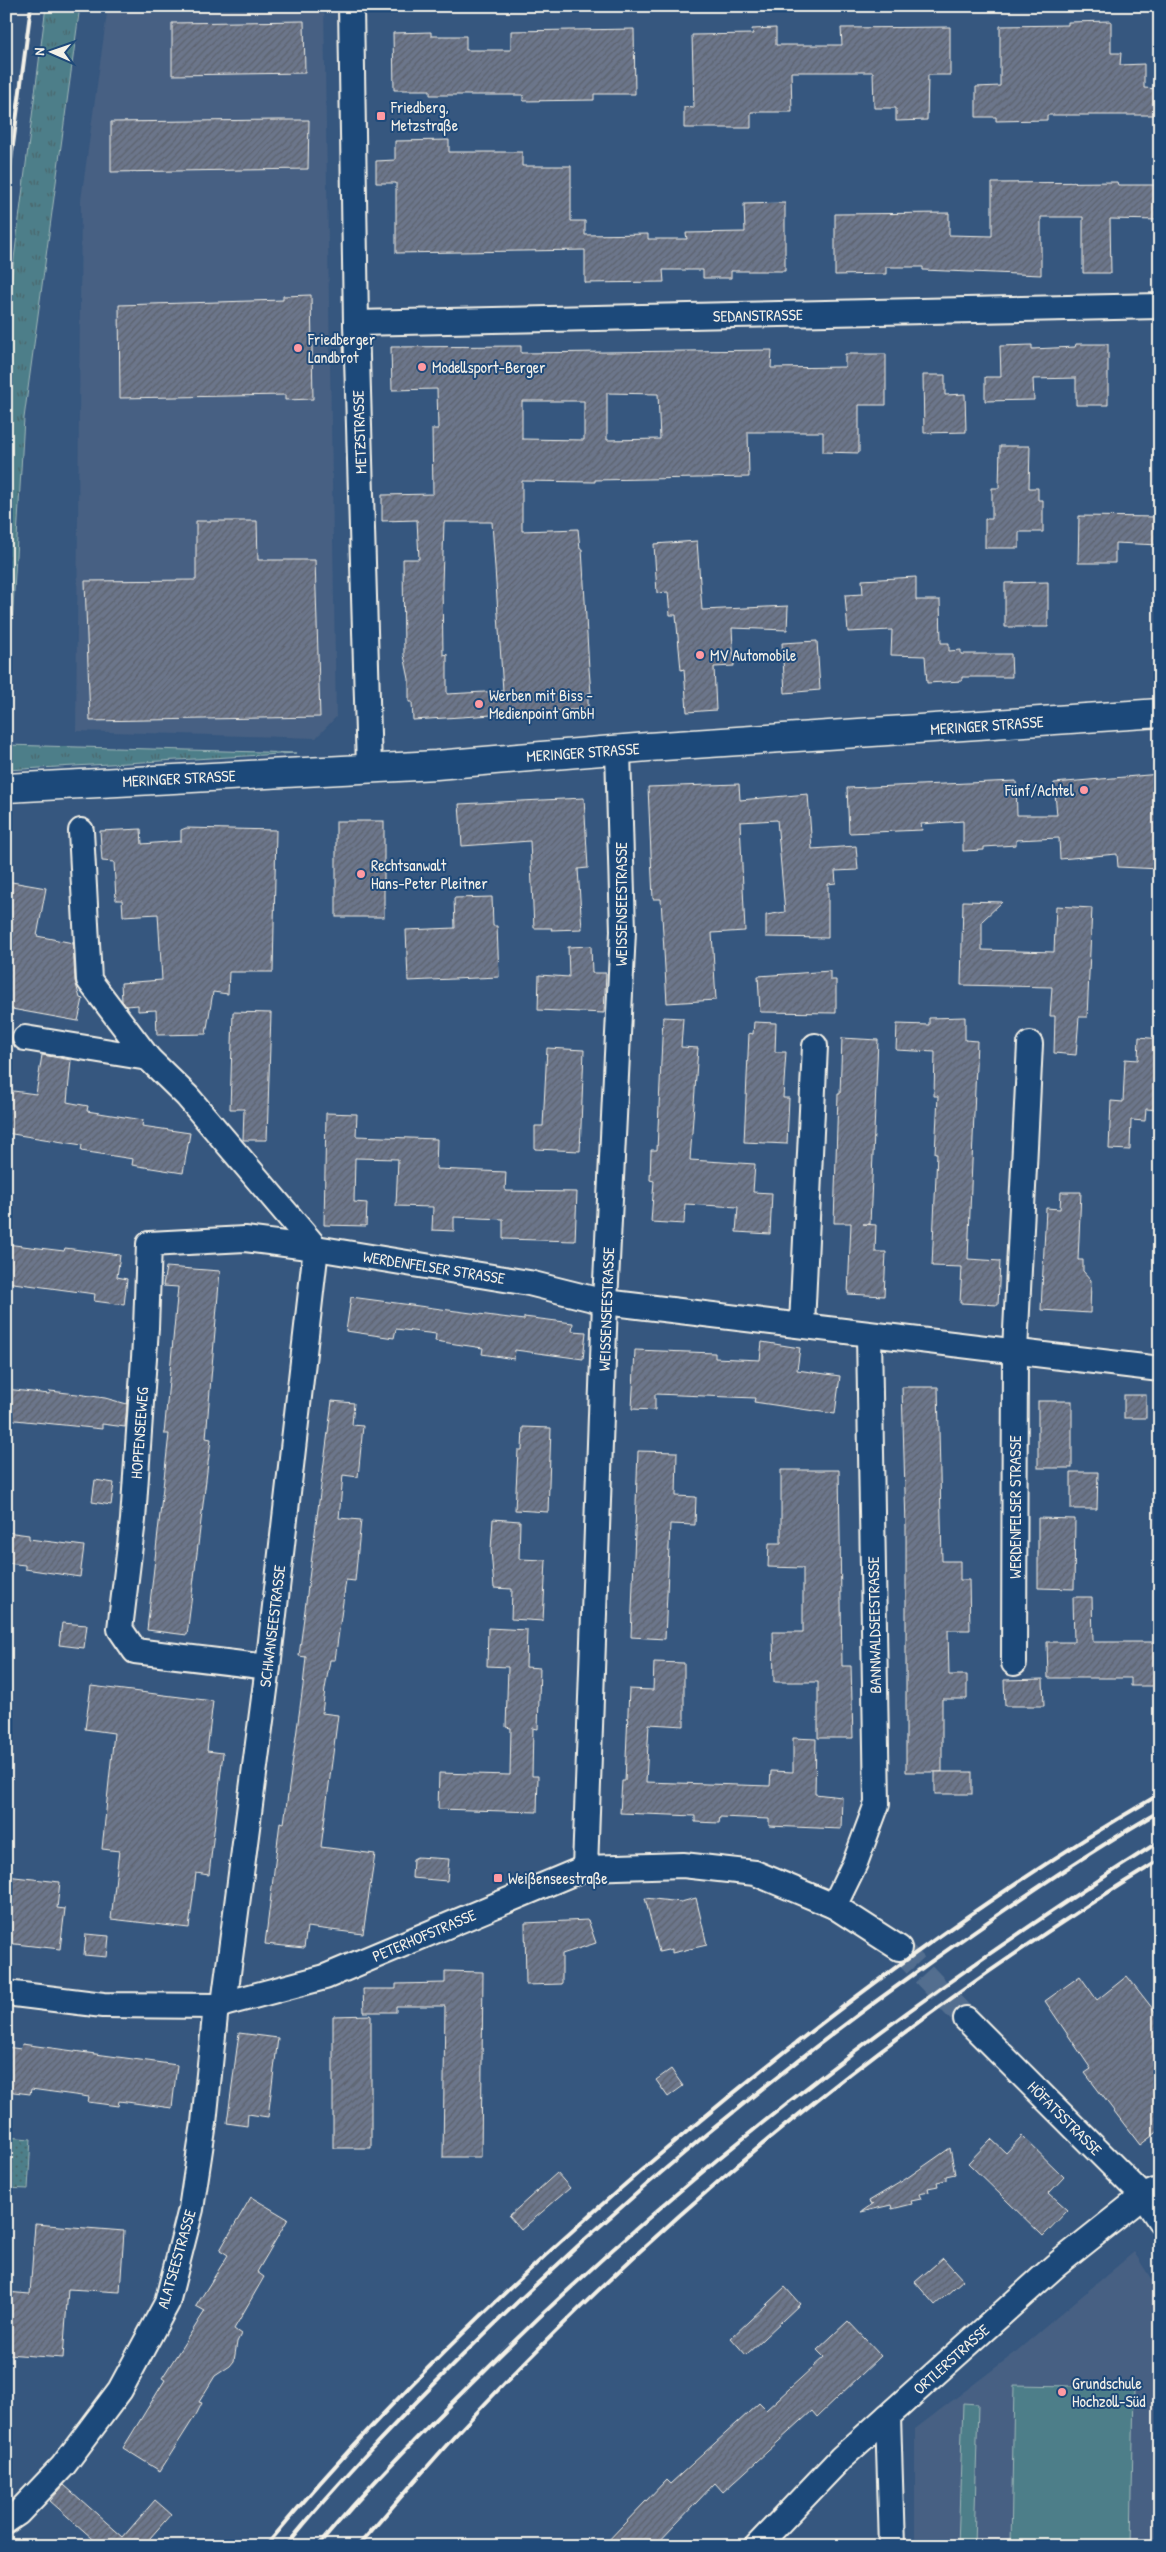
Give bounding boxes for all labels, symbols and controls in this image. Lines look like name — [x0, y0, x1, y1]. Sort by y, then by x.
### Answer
north arrow — [28, 28, 78, 78]
text: N — [29, 47, 48, 56]
place label: Friedberg, Metzstraße — [390, 96, 459, 136]
marker: Friedberg, Metzstraße — [375, 110, 387, 122]
street label: SEDANSTRASSE — [713, 303, 803, 327]
place label: Friedberger Landbrot — [307, 328, 375, 368]
marker: Friedberger Landbrot — [292, 342, 304, 354]
place label: Modellsport-Berger — [432, 356, 545, 378]
marker: Modellsport-Berger — [416, 361, 428, 373]
street label: METZSTRASSE — [347, 390, 371, 474]
place label: MV Automobile — [710, 644, 797, 666]
marker: MV Automobile — [694, 649, 706, 661]
place label: Werben mit Biss - Medienpoint GmbH — [489, 684, 594, 724]
marker: Werben mit Biss - Medienpoint GmbH — [473, 698, 485, 710]
street label: MERINGER STRASSE — [930, 710, 1044, 740]
street label: MERINGER STRASSE — [526, 737, 640, 767]
street label: MERINGER STRASSE — [122, 764, 236, 792]
place label: Fünf/Achtel — [1004, 779, 1075, 801]
marker: Fünf/Achtel — [1078, 784, 1090, 796]
street label: WEISSENSEESTRASSE — [610, 842, 632, 966]
place label: Rechtsanwalt Hans-Peter Pleitner — [371, 854, 488, 894]
marker: Rechtsanwalt Hans-Peter Pleitner — [355, 868, 367, 880]
street label: WERDENFELSER STRASSE — [361, 1245, 507, 1289]
street label: WEISSENSEESTRASSE — [593, 1247, 619, 1371]
street label: HOPFENSEEWEG — [125, 1386, 153, 1480]
street label: WERDENFELSER STRASSE — [1004, 1435, 1026, 1579]
street label: BANNWALDSEESTRASSE — [862, 1556, 886, 1694]
street label: SCHWANSEESTRASSE — [254, 1564, 290, 1688]
place label: Weißenseestraße — [508, 1867, 608, 1889]
marker: Weißenseestraße — [492, 1872, 504, 1884]
street label: PETERHOFSTRASSE — [369, 1903, 479, 1967]
street label: HÖFATSSTRASSE — [1023, 2076, 1107, 2160]
street label: ALATSEESTRASSE — [151, 2207, 201, 2311]
street label: ORTLERSTRASSE — [908, 2319, 994, 2399]
place label: Grundschule Hochzoll-Süd — [1072, 2372, 1146, 2412]
marker: Grundschule Hochzoll-Süd — [1056, 2386, 1068, 2398]

